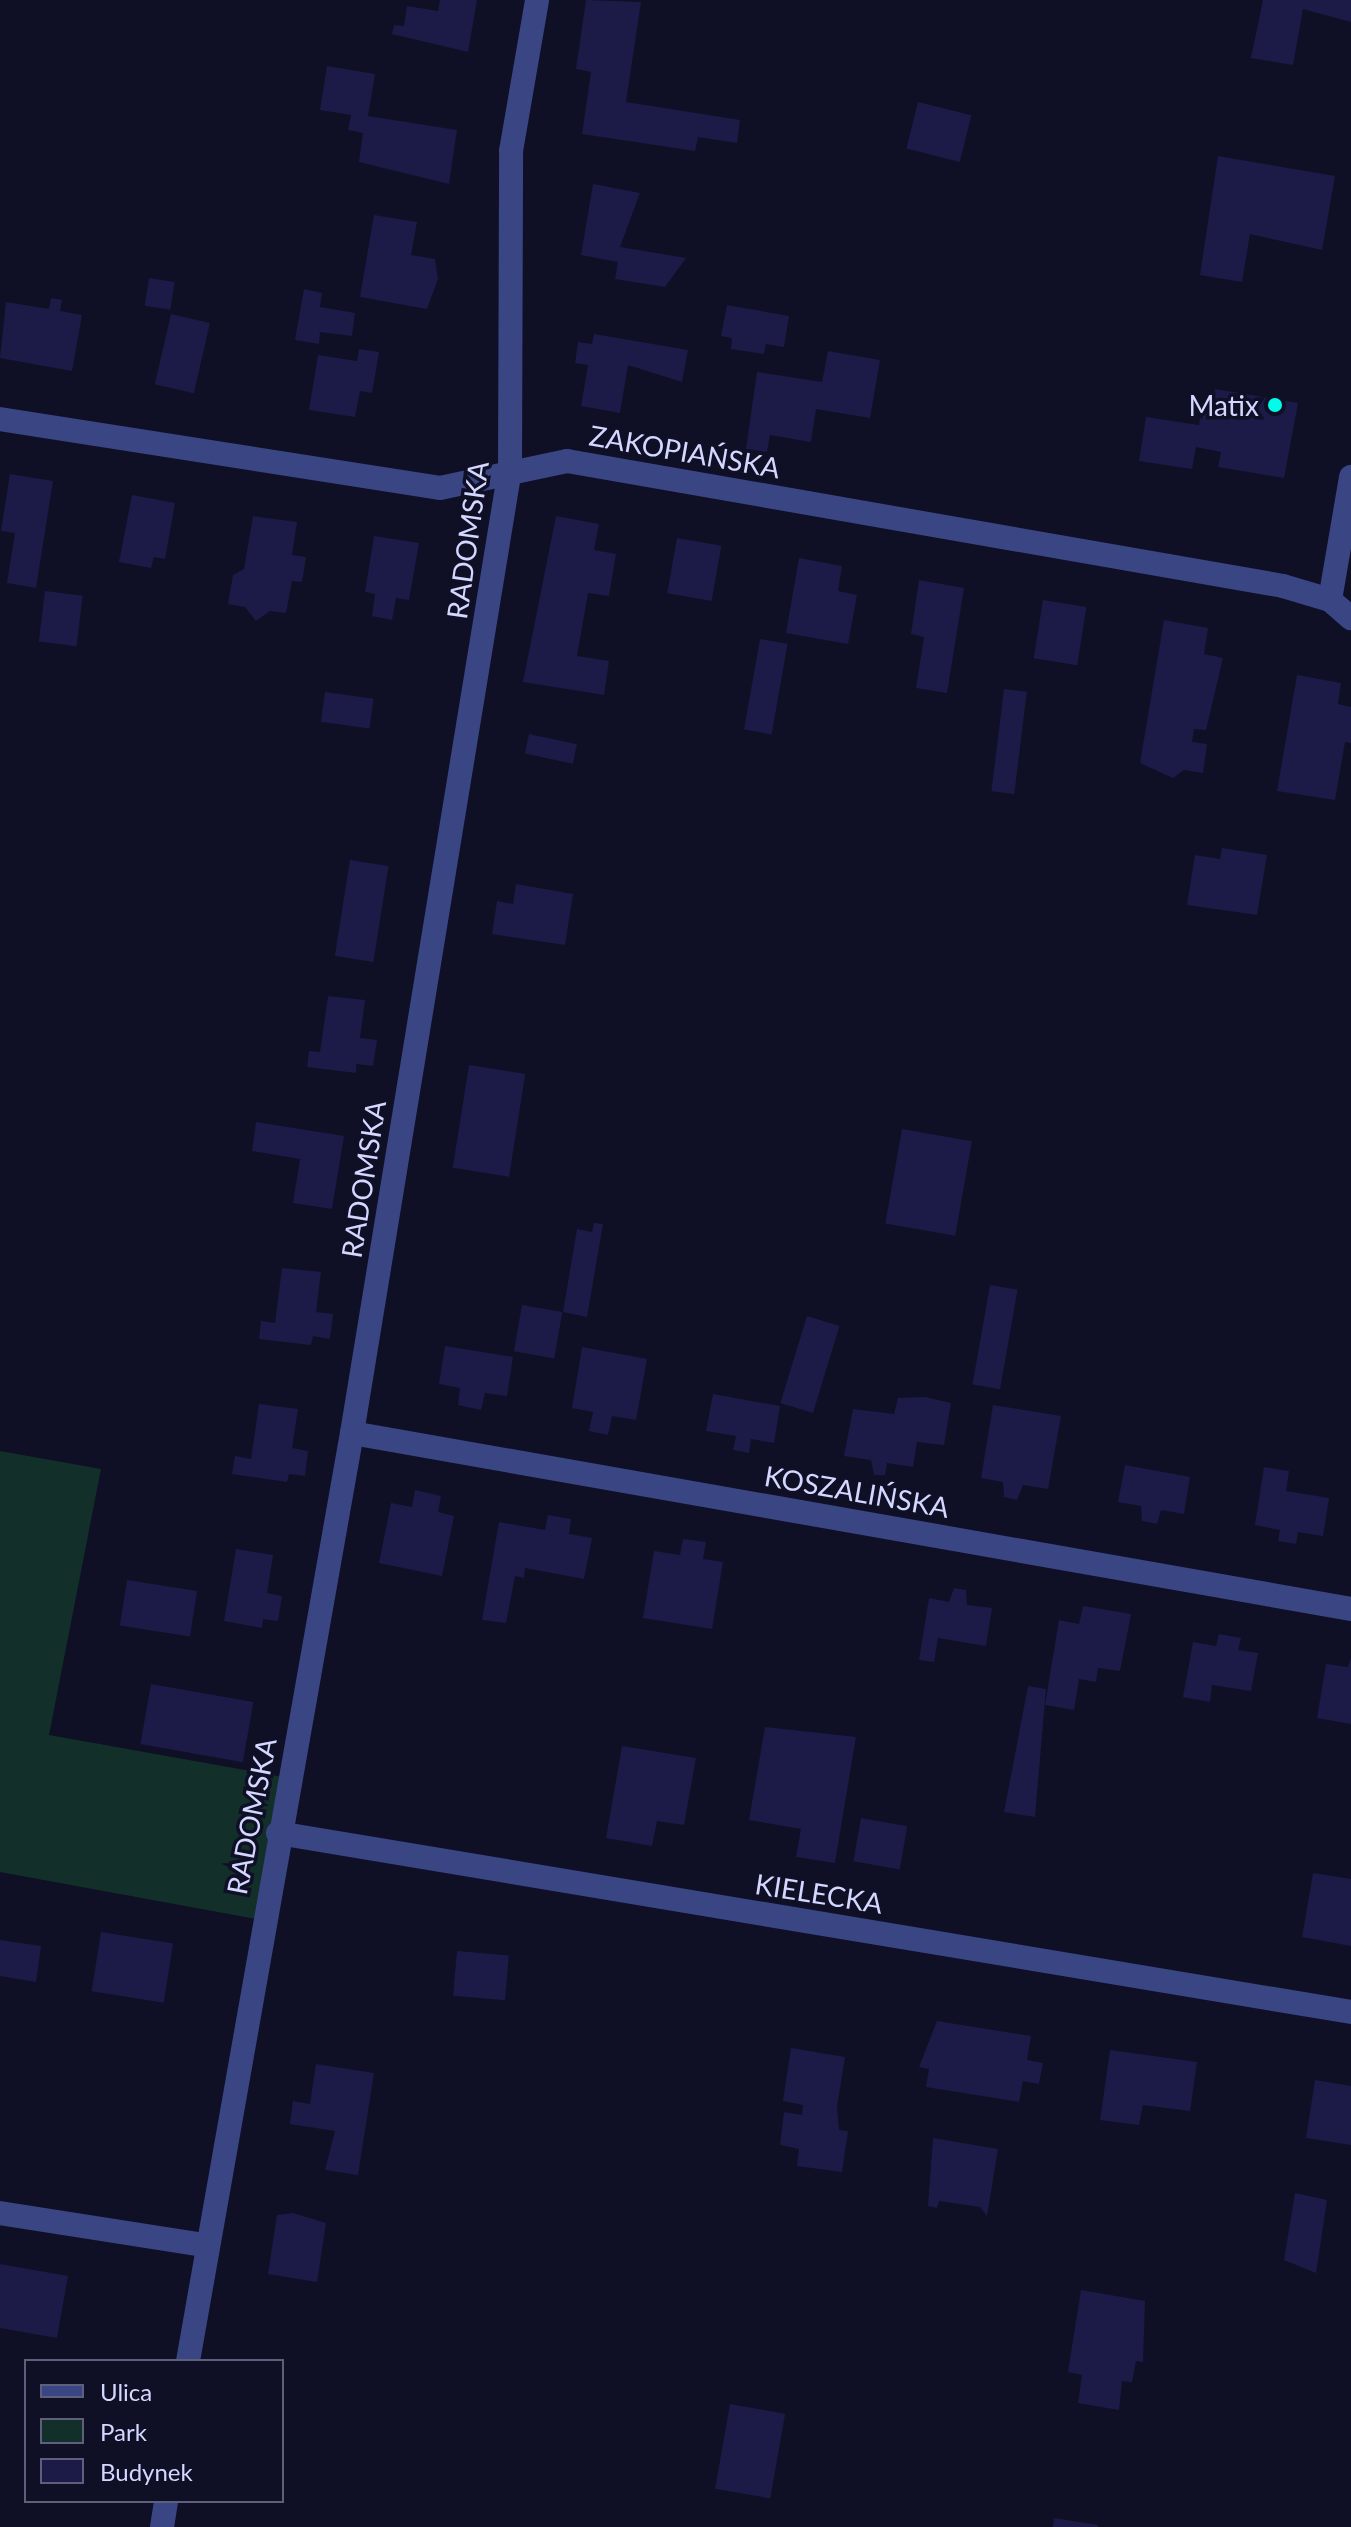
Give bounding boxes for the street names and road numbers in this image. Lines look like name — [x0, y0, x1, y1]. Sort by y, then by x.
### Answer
street label: ZAKOPIAŃSKA — [587, 418, 783, 484]
street label: RADOMSKA — [439, 459, 495, 621]
street label: RADOMSKA — [334, 1098, 392, 1260]
street label: KOSZALIŃSKA — [762, 1458, 952, 1524]
street label: RADOMSKA — [219, 1735, 283, 1897]
street label: KIELECKA — [753, 1866, 885, 1920]

